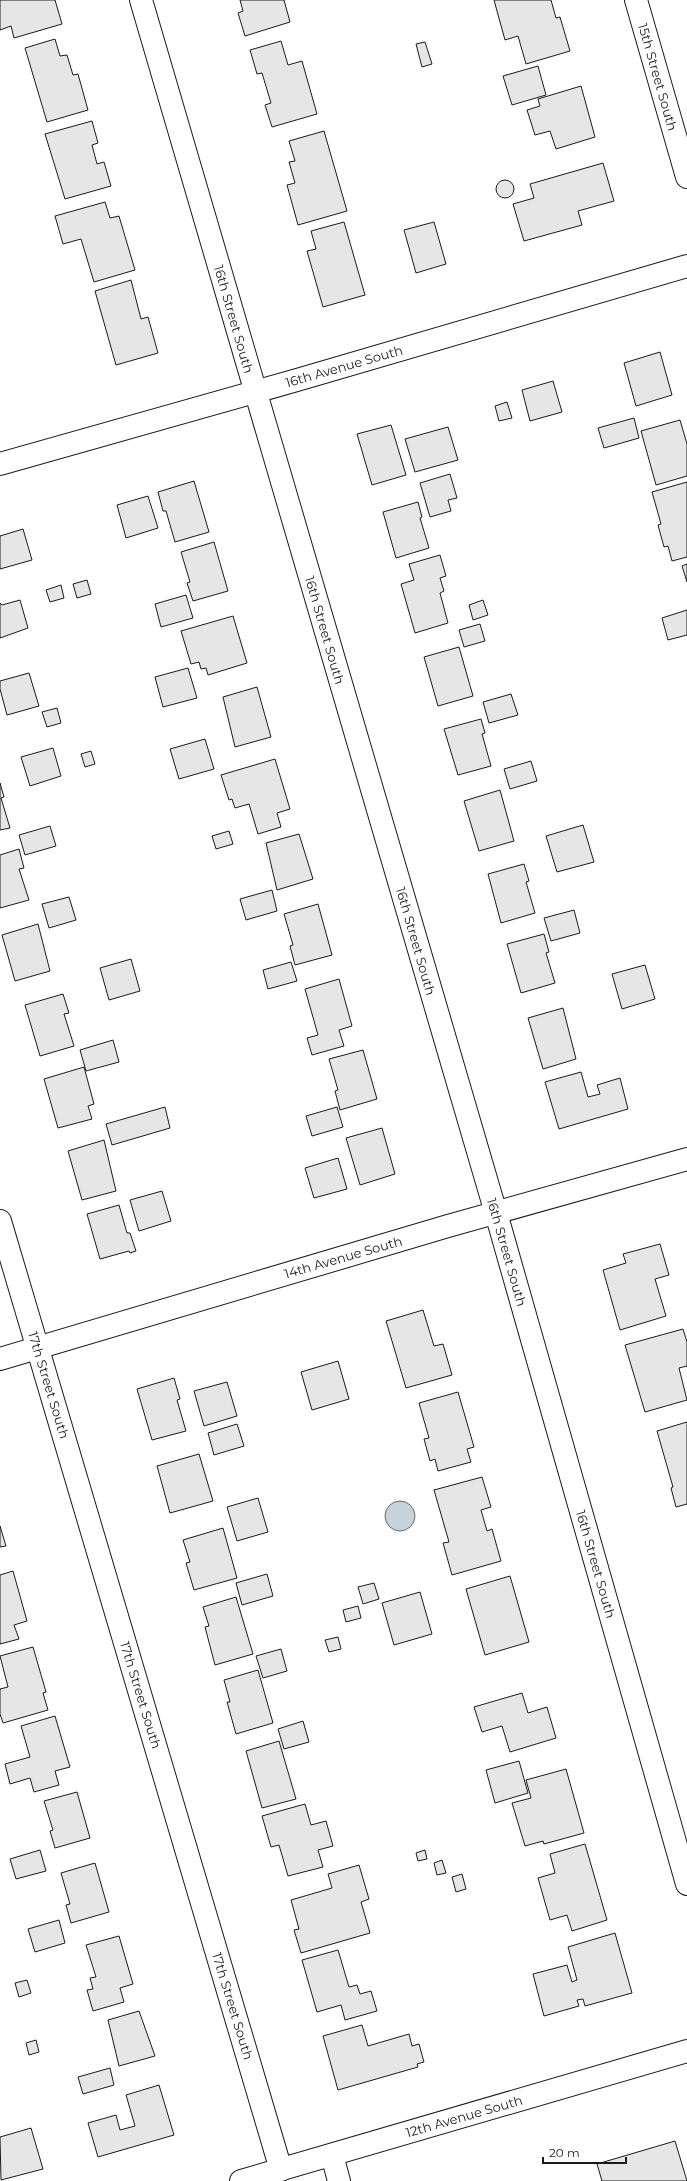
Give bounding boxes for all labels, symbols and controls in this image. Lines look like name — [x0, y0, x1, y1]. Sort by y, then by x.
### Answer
street label: 15th Street South — [635, 21, 681, 133]
street label: 16th Street South — [211, 263, 257, 375]
street label: 16th Avenue South — [283, 342, 405, 390]
street label: 16th Street South — [302, 574, 348, 686]
street label: 16th Street South — [393, 885, 439, 997]
street label: 16th Street South — [484, 1196, 530, 1308]
street label: 14th Avenue South — [282, 1232, 404, 1282]
street label: 17th Street South — [25, 1329, 73, 1441]
street label: 16th Street South — [573, 1508, 619, 1620]
street label: 17th Street South — [117, 1639, 165, 1751]
street label: 17th Street South — [209, 1950, 257, 2062]
street label: 12th Avenue South — [404, 2092, 524, 2140]
scale bar — [543, 2139, 626, 2165]
text: 20 m — [549, 2145, 580, 2160]

